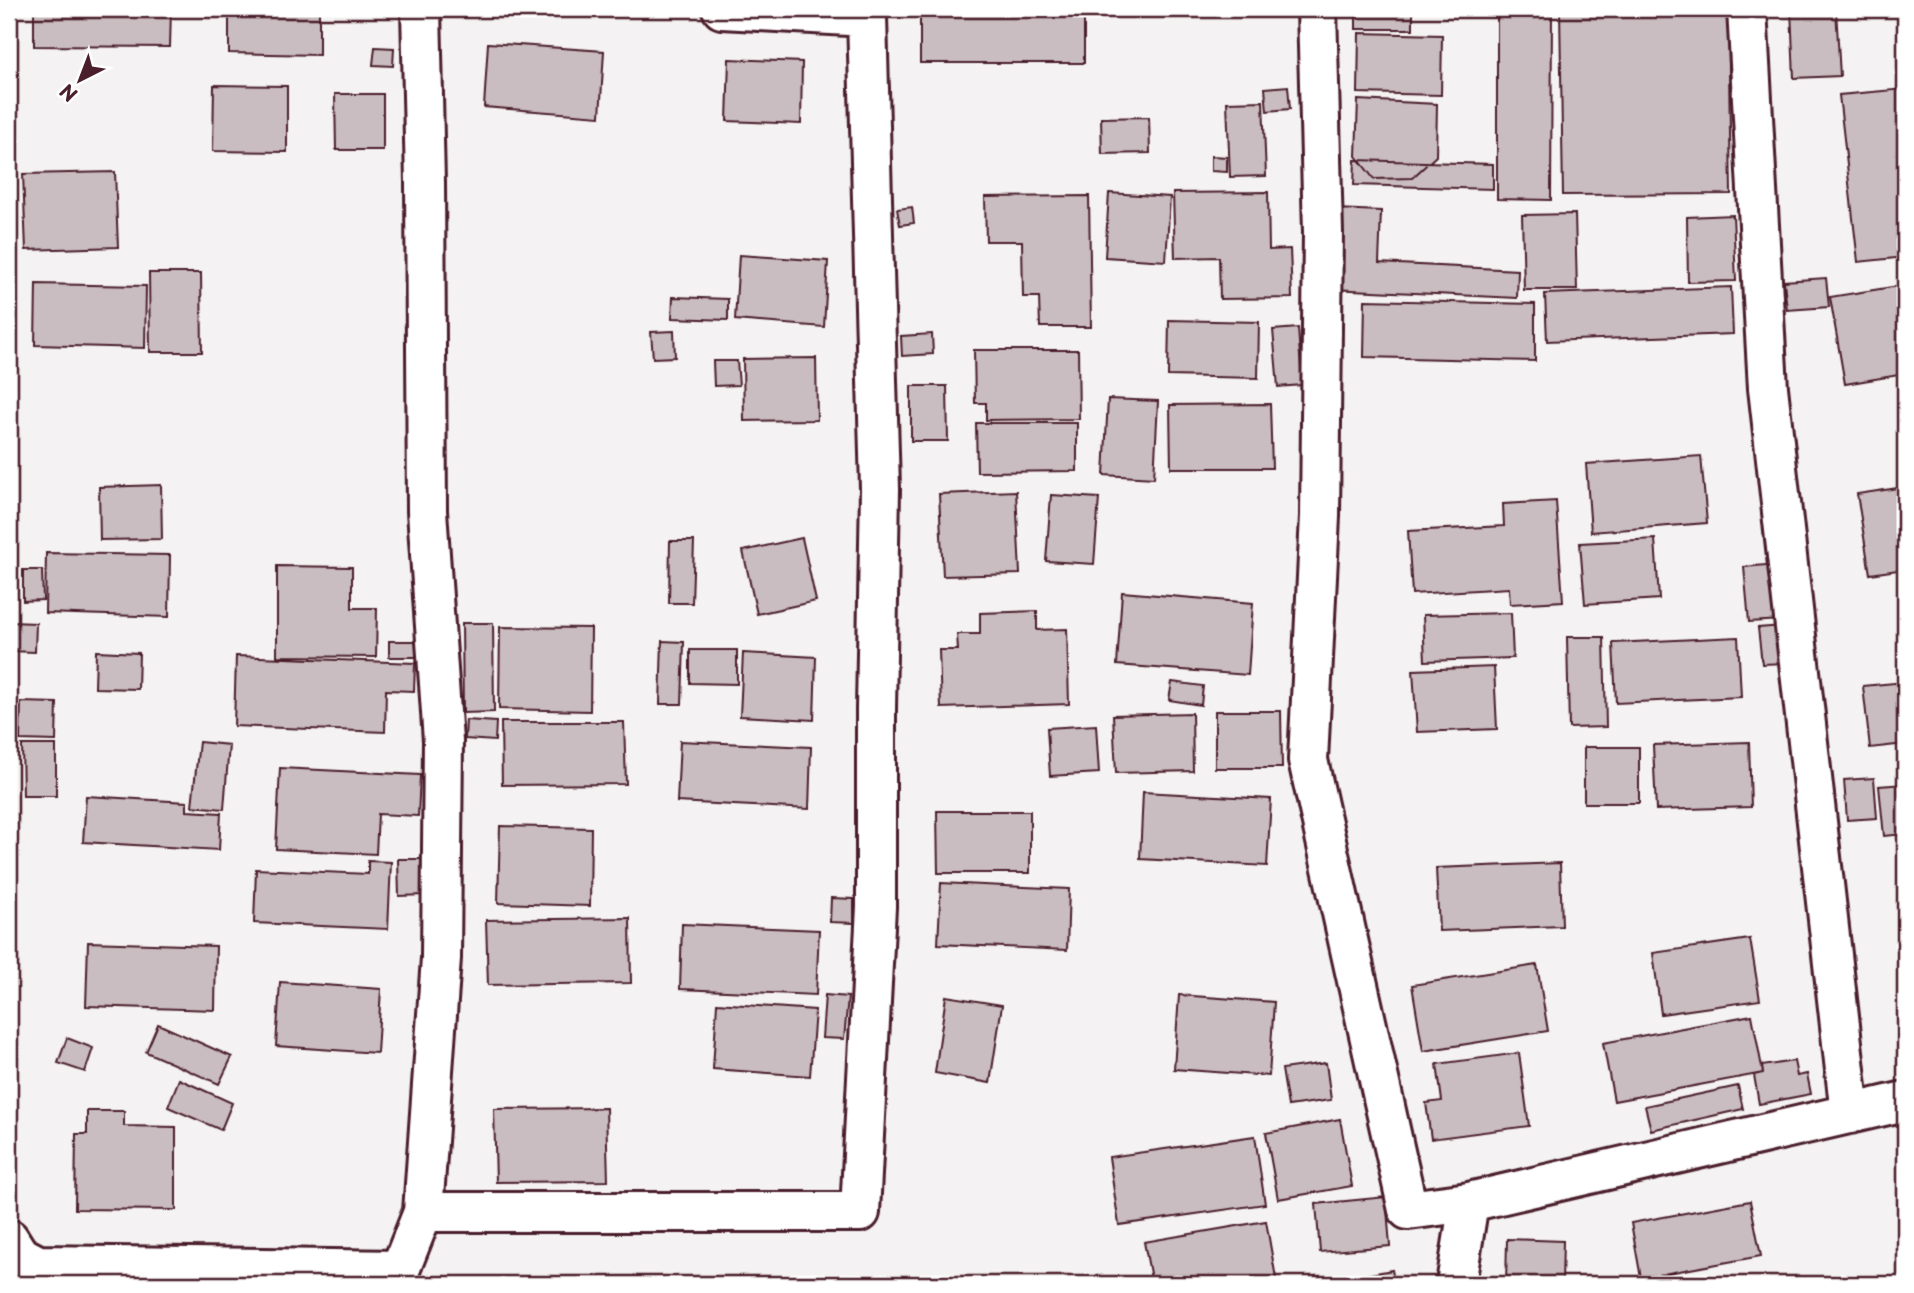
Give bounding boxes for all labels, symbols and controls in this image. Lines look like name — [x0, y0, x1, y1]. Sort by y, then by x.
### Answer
north arrow — [46, 46, 116, 116]
text: N — [53, 78, 83, 109]

